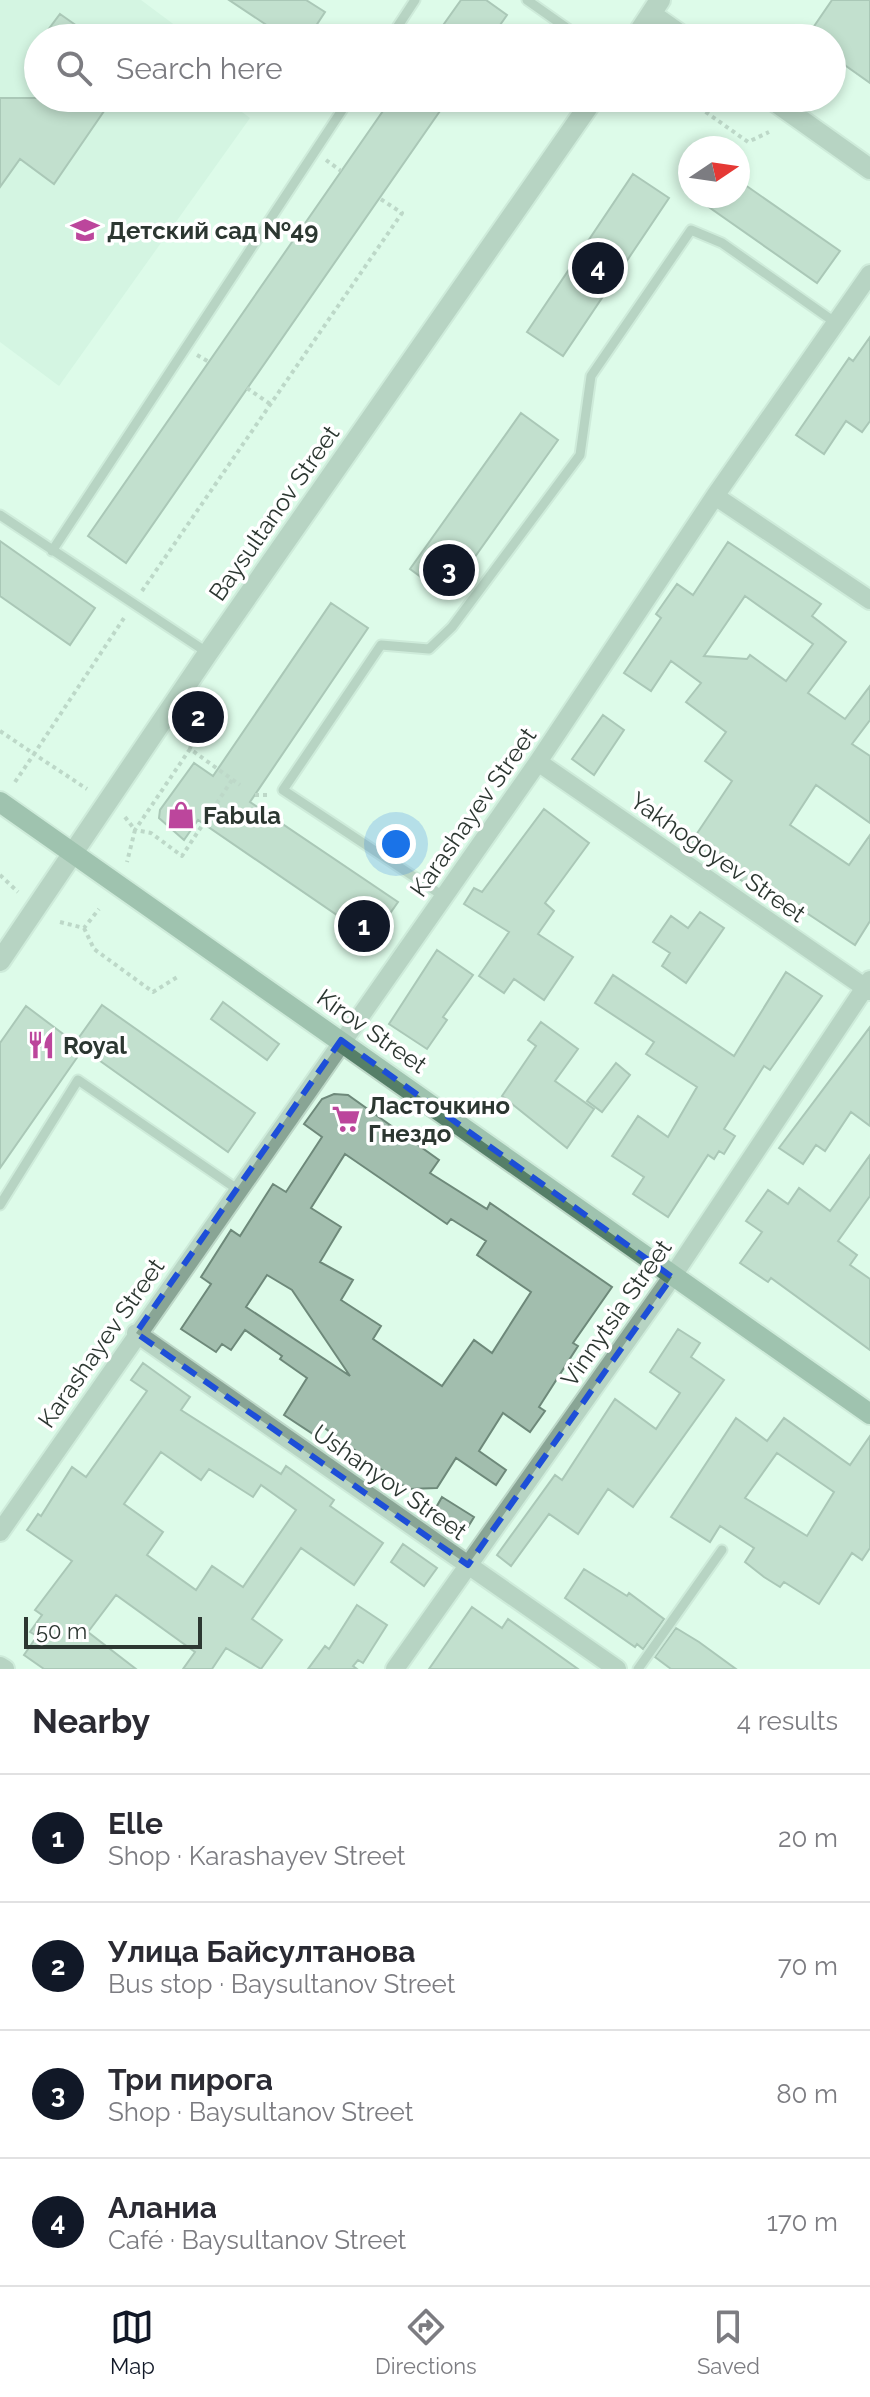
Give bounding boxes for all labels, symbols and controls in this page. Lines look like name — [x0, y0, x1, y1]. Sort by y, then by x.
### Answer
search box — [24, 24, 846, 112]
icon: search — [52, 46, 96, 90]
text: Search here — [116, 51, 283, 86]
north arrow — [678, 136, 750, 208]
school or university icon: Детский сад №49 — [70, 215, 100, 245]
place label: Детский сад №49 — [107, 216, 318, 245]
pin: 4 — [572, 238, 624, 298]
street label: Baysultanov Street — [203, 420, 345, 606]
pin: 3 — [423, 540, 475, 600]
pin: 2 — [172, 687, 224, 747]
street label: Karashaуev Street — [404, 722, 542, 902]
street label: Yakhogoyev Street — [625, 786, 811, 928]
shop icon: Fabula — [166, 800, 196, 830]
place label: Fabula — [203, 801, 281, 830]
your location — [376, 824, 416, 864]
pin: 1 — [338, 896, 390, 956]
street label: Kirov Street — [312, 983, 432, 1079]
restaurant icon: Royal — [26, 1030, 56, 1060]
place label: Royal — [63, 1031, 127, 1060]
place label: Ласточкино Гнездо — [368, 1091, 510, 1148]
supermarket icon: Ласточкино Гнездо — [331, 1104, 361, 1134]
street label: Vinnytsia Street — [555, 1234, 677, 1392]
street label: Karashaуev Street — [32, 1253, 170, 1433]
street label: Ushanyov Street — [307, 1418, 473, 1546]
scale bar — [24, 1613, 202, 1649]
text: 50 m — [36, 1618, 87, 1644]
text: Nearby — [32, 1701, 150, 1741]
text: 4 results — [737, 1706, 838, 1736]
text: Elle — [108, 1806, 163, 1841]
text: 1 — [52, 1823, 64, 1853]
text: 20 m — [778, 1823, 838, 1853]
text: Shop · Karashaуev Street — [108, 1841, 406, 1871]
text: Улица Байсултанова — [108, 1934, 415, 1969]
text: 2 — [51, 1951, 65, 1981]
text: 70 m — [778, 1951, 838, 1981]
text: Bus stop · Baysultanov Street — [108, 1969, 455, 1999]
text: Три пирога — [108, 2062, 273, 2097]
text: 3 — [51, 2079, 65, 2109]
text: 80 m — [776, 2079, 838, 2109]
text: Shop · Baysultanov Street — [108, 2097, 413, 2127]
text: Аланиа — [108, 2190, 217, 2225]
text: 4 — [51, 2207, 65, 2237]
text: 170 m — [767, 2207, 838, 2237]
text: Café · Baysultanov Street — [108, 2225, 406, 2255]
tab: Map — [110, 2305, 155, 2379]
tab: Directions — [375, 2305, 477, 2379]
tab: Saved — [697, 2305, 760, 2379]

